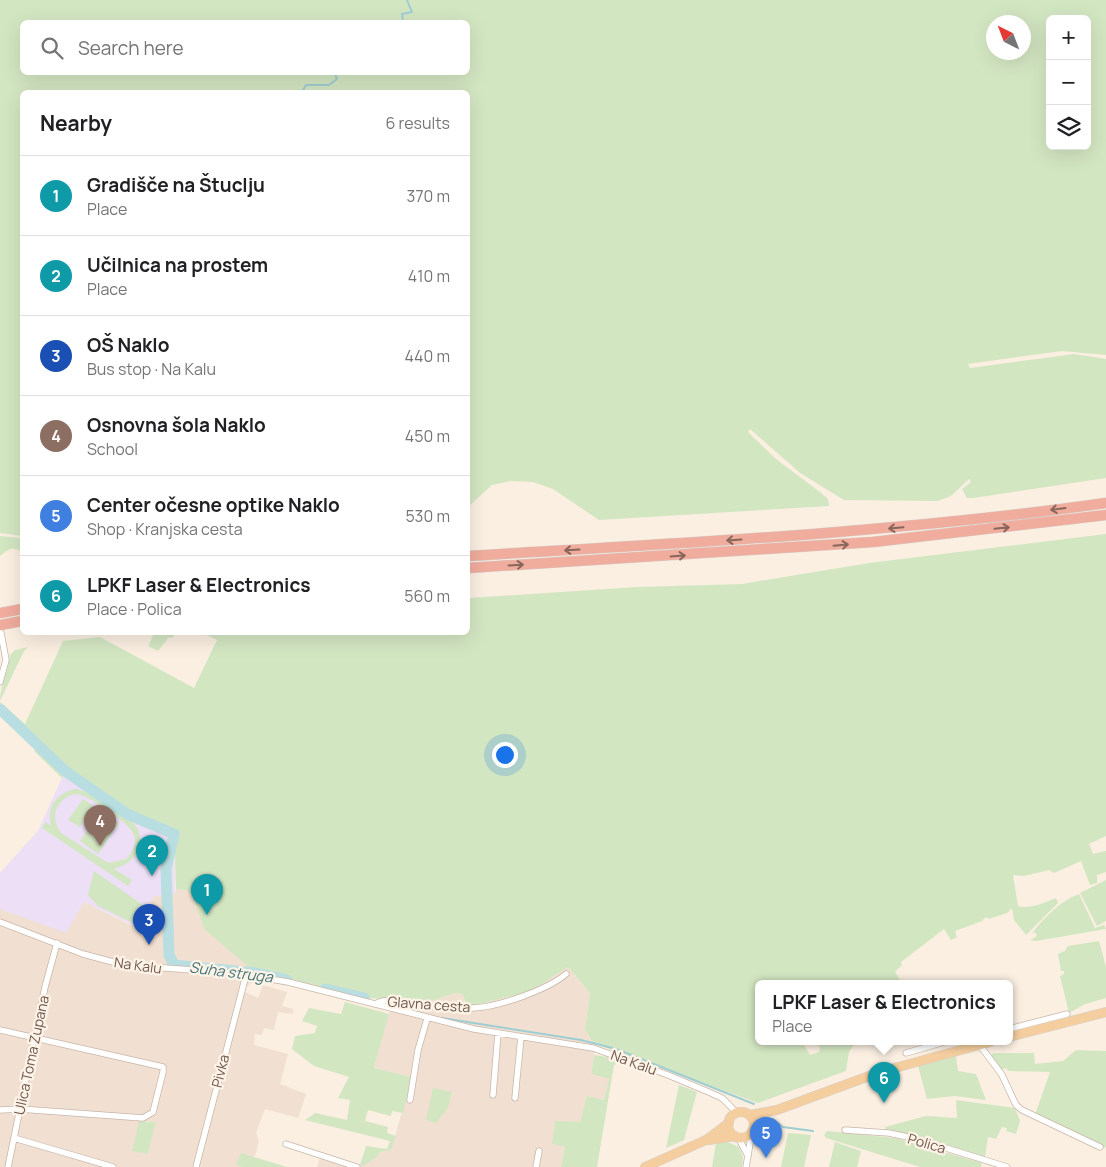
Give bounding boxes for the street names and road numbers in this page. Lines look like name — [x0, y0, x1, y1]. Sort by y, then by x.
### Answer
street label: Na Kalu — [113, 952, 163, 978]
street label: Glavna cesta — [387, 992, 471, 1016]
street label: Ulica Toma Zupana — [9, 994, 53, 1116]
street label: Na Kalu — [608, 1045, 660, 1079]
street label: Pivka — [207, 1052, 233, 1090]
street label: Polica — [906, 1129, 948, 1157]

